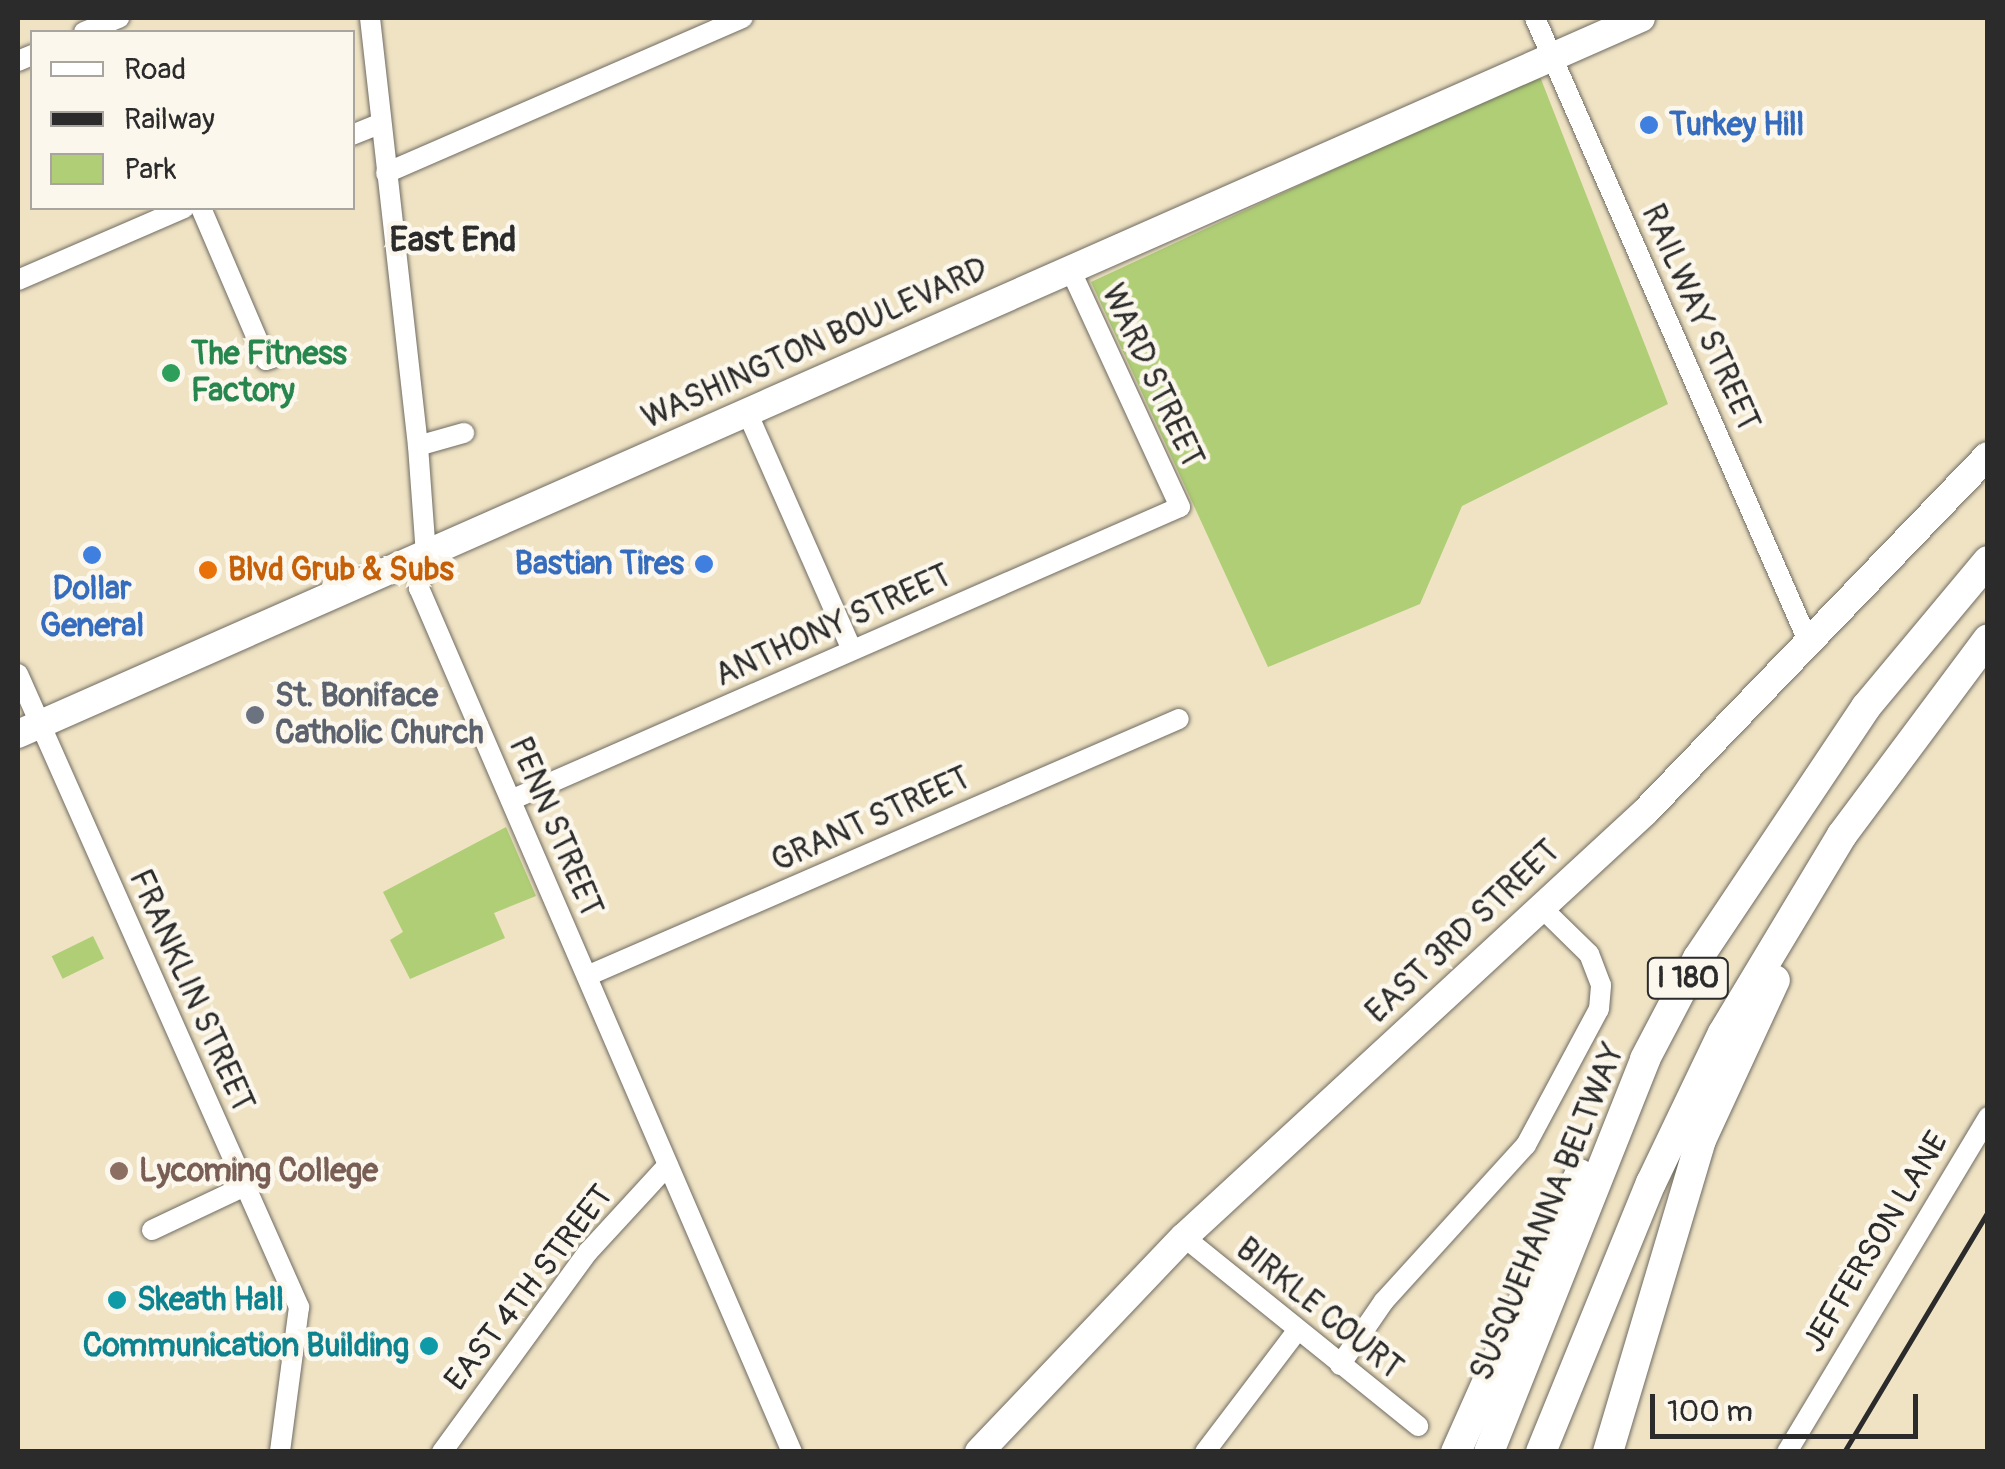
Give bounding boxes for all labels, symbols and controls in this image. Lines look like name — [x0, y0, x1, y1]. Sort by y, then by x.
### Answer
legend — [30, 30, 355, 210]
text: Road — [124, 51, 186, 88]
text: Railway — [124, 101, 215, 138]
place label: Turkey Hill — [1669, 106, 1804, 144]
marker: Turkey Hill — [1638, 114, 1660, 136]
text: Park — [124, 151, 177, 188]
street label: RAILWAY STREET — [1633, 199, 1767, 437]
district label: East End — [390, 219, 516, 261]
street label: WASHINGTON BOULEVARD — [636, 250, 994, 438]
street label: WARD STREET — [1093, 278, 1211, 474]
place label: The Fitness Factory — [191, 336, 347, 411]
marker: The Fitness Factory — [160, 362, 182, 384]
marker: Dollar General — [81, 544, 103, 566]
place label: Bastian Tires — [515, 545, 684, 583]
place label: Blvd Grub & Subs — [228, 551, 454, 589]
marker: Bastian Tires — [693, 553, 715, 575]
street label: ANTHONY STREET — [709, 557, 957, 695]
marker: Blvd Grub & Subs — [197, 559, 219, 581]
place label: Dollar General — [40, 571, 144, 646]
place label: St. Boniface Catholic Church — [275, 678, 484, 753]
marker: St. Boniface Catholic Church — [244, 704, 266, 726]
street label: PENN STREET — [500, 732, 610, 922]
street label: GRANT STREET — [766, 759, 976, 881]
street label: EAST 3RD STREET — [1358, 833, 1568, 1031]
street label: FRANKLIN STREET — [120, 864, 262, 1118]
road number: I 180 — [1646, 953, 1730, 1003]
street label: SUSQUEHANNA BELTWAY — [1463, 1038, 1633, 1386]
street label: JEFFERSON LANE — [1795, 1125, 1957, 1359]
place label: Lycoming College — [139, 1152, 378, 1190]
marker: Lycoming College — [108, 1160, 130, 1182]
street label: EAST 4TH STREET — [437, 1178, 621, 1398]
street label: BIRKLE COURT — [1228, 1230, 1410, 1388]
place label: Skeath Hall — [137, 1281, 284, 1319]
marker: Skeath Hall — [106, 1289, 128, 1311]
place label: Communication Building — [83, 1327, 409, 1365]
marker: Communication Building — [418, 1335, 440, 1357]
scale bar — [1655, 1374, 1922, 1436]
text: 100 m — [1667, 1393, 1753, 1430]

